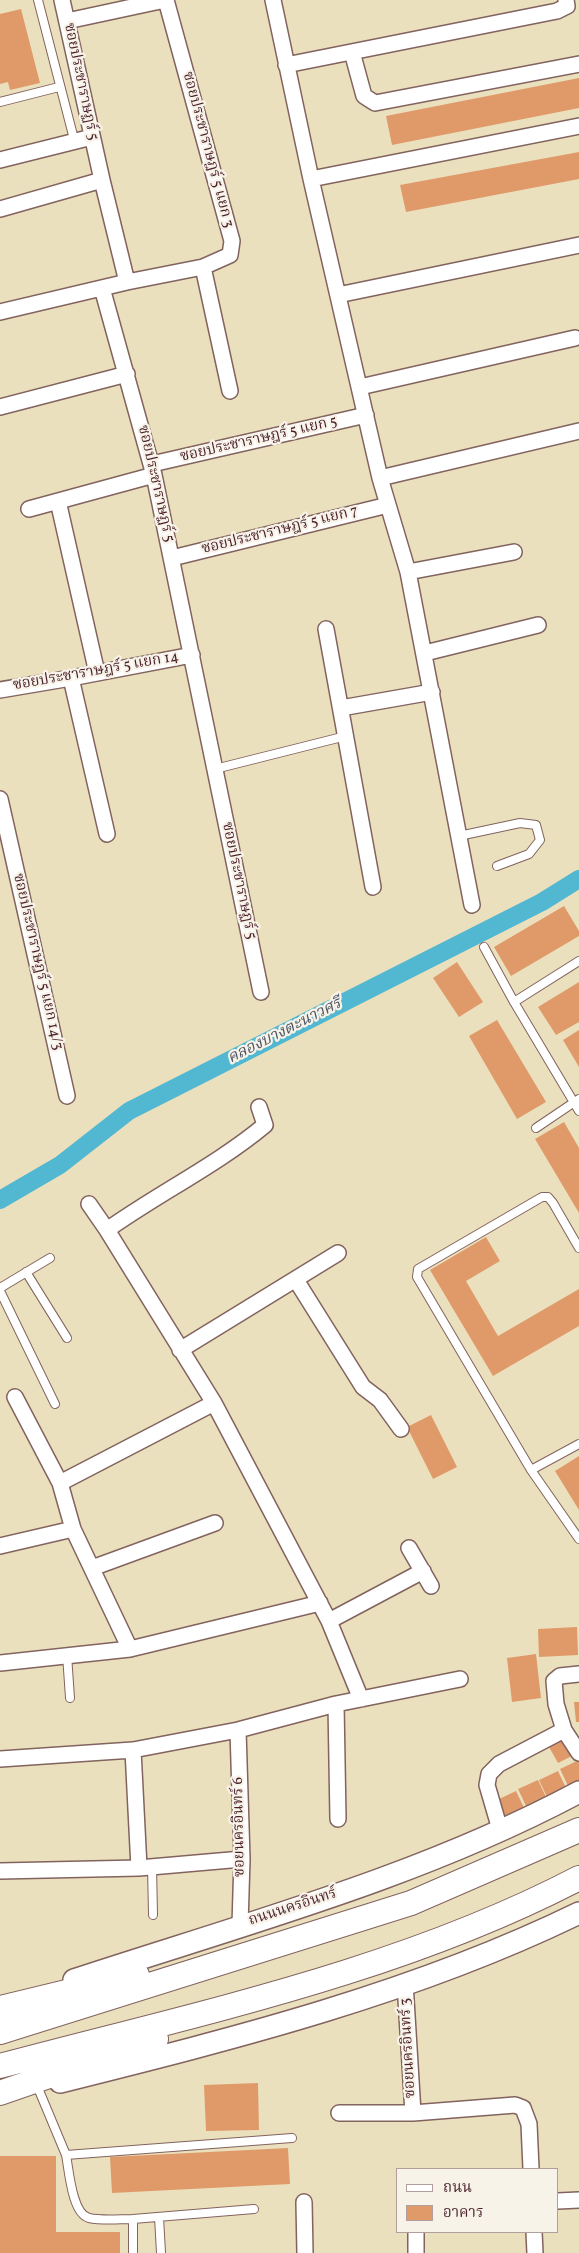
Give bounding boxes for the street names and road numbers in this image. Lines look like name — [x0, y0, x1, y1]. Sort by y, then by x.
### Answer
street label: ซอยประชาราษฏร์ 5 — [59, 22, 101, 142]
street label: ซอยประชาราษฎร์ 5 แยก 3 — [177, 70, 237, 230]
street label: ซอยประชาราษฎร์ 5 แยก 5 — [179, 413, 339, 467]
street label: ซอยประชาราษฏร์ 5 — [133, 424, 177, 544]
street label: ซอยประชาราษฎร์ 5 แยก 7 — [200, 503, 360, 559]
street label: ซอยประชาราษฎร์ 5 แยก 14 — [12, 649, 180, 695]
street label: ซอยประชาราษฏร์ 5 — [217, 821, 259, 941]
street label: ซอยประชาราษฎร์ 5 แยก 14/3 — [8, 872, 66, 1052]
street label: ซอยนครอินทร์ 6 — [230, 1777, 250, 1877]
street label: ถนนนครอินทร์ — [247, 1885, 339, 1931]
street label: ซอยนครอินทร์ 3 — [397, 1998, 421, 2098]

